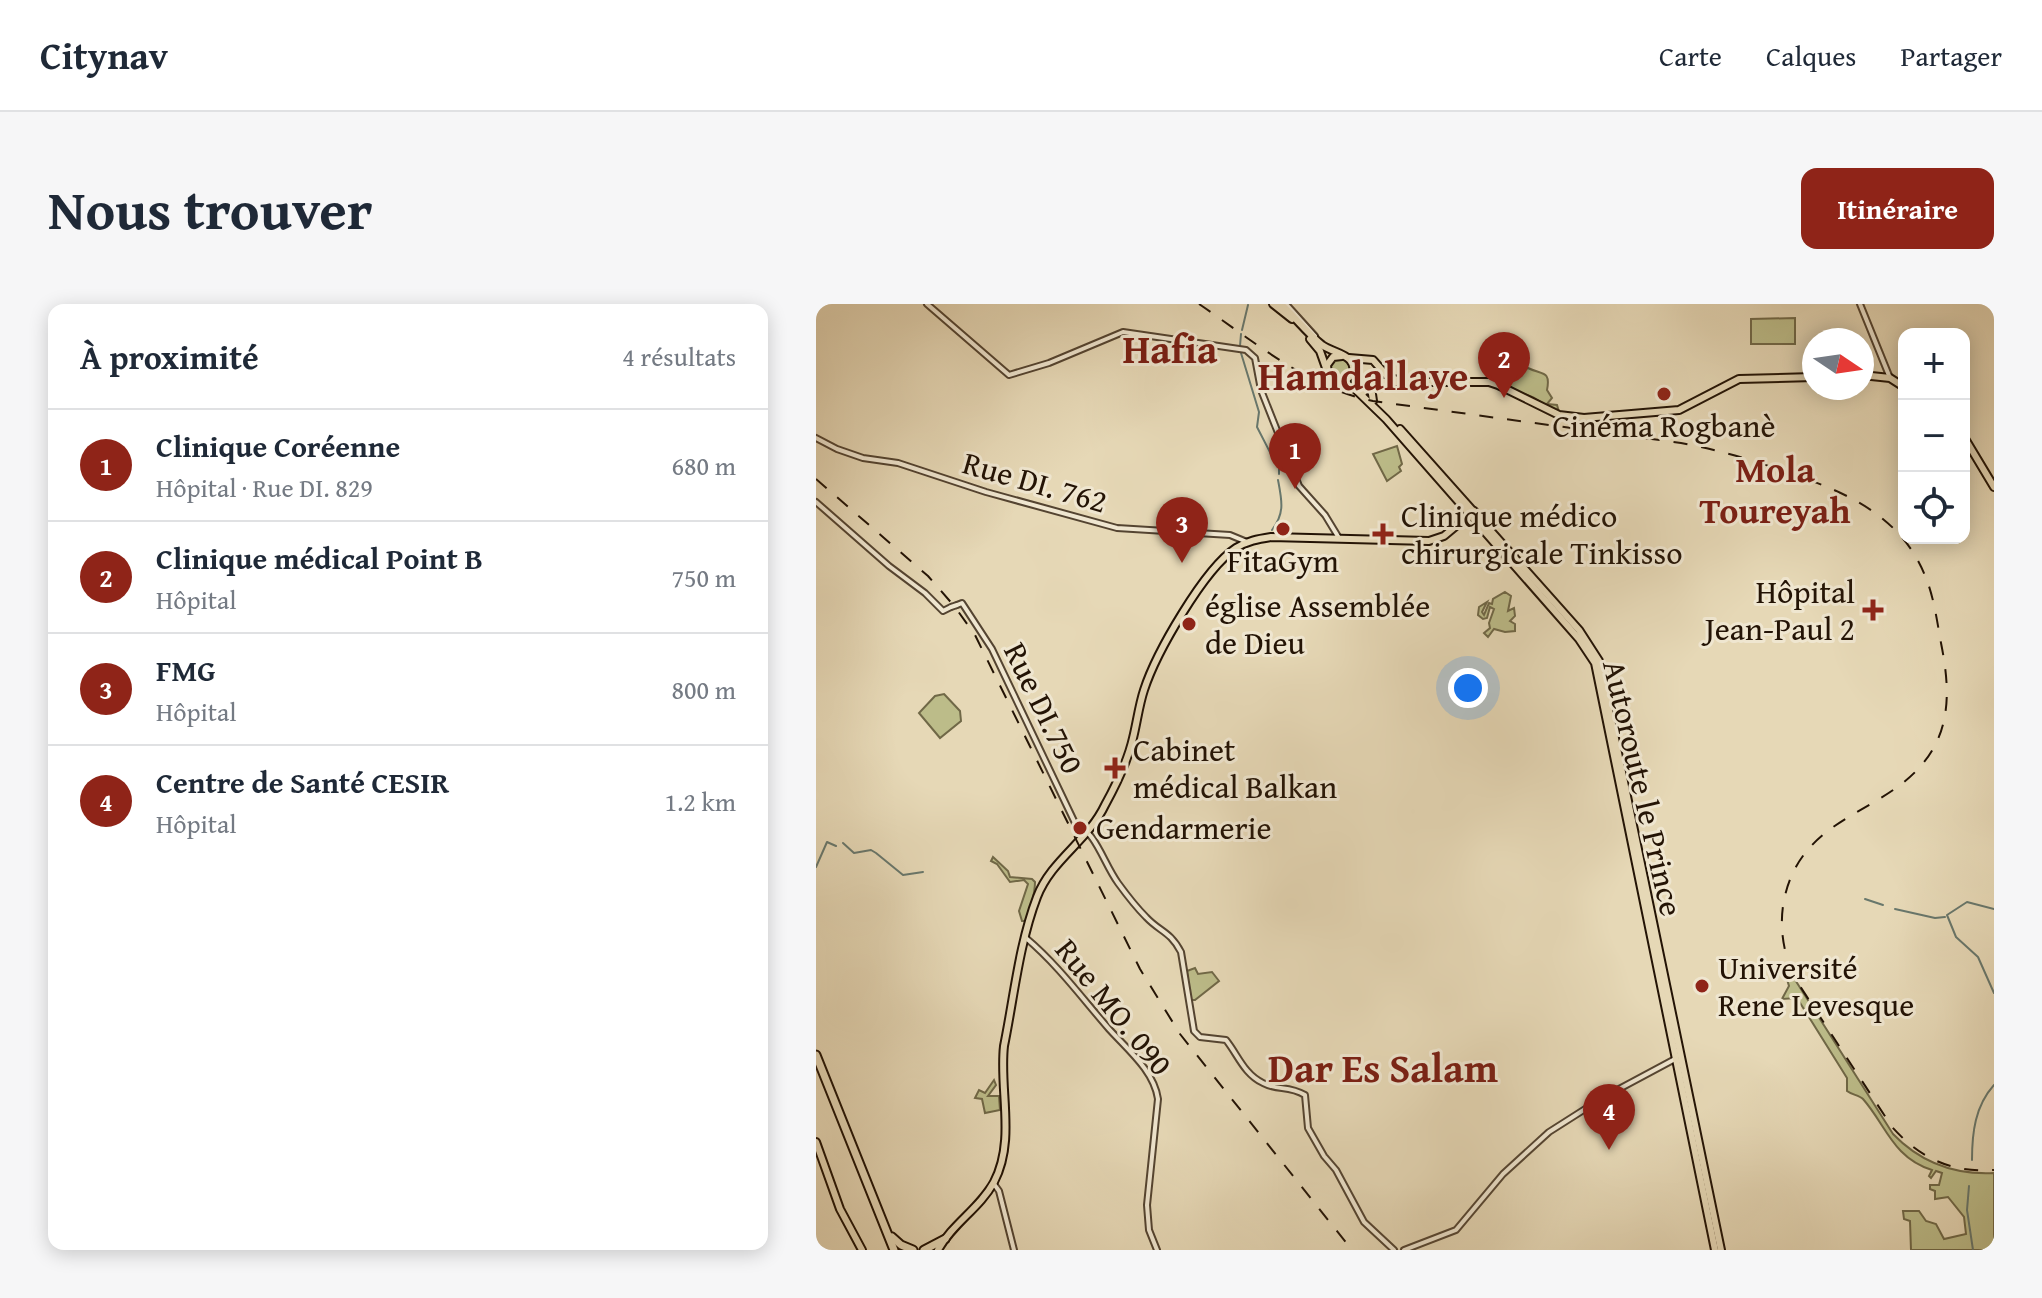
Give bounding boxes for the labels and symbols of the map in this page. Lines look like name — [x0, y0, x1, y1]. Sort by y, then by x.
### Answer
district label: Hafia — [1122, 319, 1218, 378]
north arrow — [1802, 328, 1874, 400]
pin: 2 — [1478, 332, 1530, 398]
district label: Hamdallaye — [1258, 346, 1468, 405]
marker: Cinéma Rogbanè — [1655, 385, 1673, 403]
place label: Cinéma Rogbanè — [1552, 402, 1776, 449]
pin: 1 — [1269, 423, 1321, 489]
street label: Rue DI. 762 — [957, 439, 1113, 525]
district label: Mola Toureyah — [1700, 442, 1850, 536]
place label: Clinique médico chirurgicale Tinkisso — [1401, 492, 1682, 576]
pin: 3 — [1156, 497, 1208, 563]
marker: FitaGym — [1274, 520, 1292, 538]
marker: Clinique médico chirurgicale Tinkisso — [1372, 523, 1394, 545]
place label: FitaGym — [1227, 537, 1339, 584]
place label: Hôpital Jean-Paul 2 — [1701, 568, 1855, 652]
place label: église Assemblée de Dieu — [1205, 582, 1430, 666]
marker: Hôpital Jean-Paul 2 — [1862, 599, 1884, 621]
marker: église Assemblée de Dieu — [1180, 615, 1198, 633]
street label: Rue DI.750 — [992, 634, 1096, 781]
street label: Autoroute le Prince — [1591, 655, 1696, 921]
your location — [1448, 668, 1488, 708]
place label: Cabinet médical Balkan — [1133, 726, 1337, 810]
marker: Cabinet médical Balkan — [1104, 757, 1126, 779]
place label: Gendarmerie — [1096, 804, 1272, 851]
marker: Gendarmerie — [1071, 819, 1089, 837]
street label: Rue MO. 090 — [1044, 928, 1184, 1085]
place label: Université Rene Levesque — [1718, 944, 1914, 1028]
marker: Université Rene Levesque — [1693, 977, 1711, 995]
district label: Dar Es Salam — [1268, 1038, 1498, 1097]
pin: 4 — [1583, 1084, 1635, 1150]

